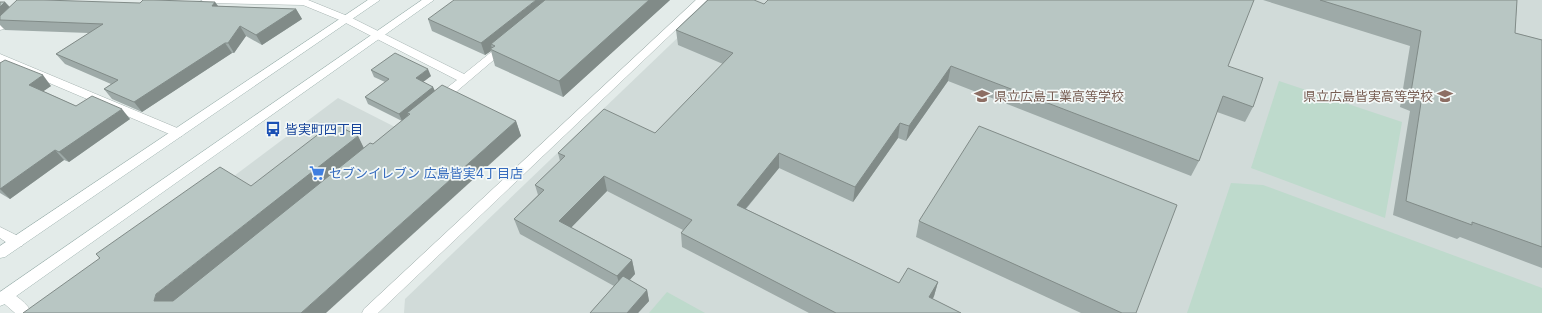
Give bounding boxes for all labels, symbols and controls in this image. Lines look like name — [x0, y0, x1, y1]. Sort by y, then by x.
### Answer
school or university icon: 県立広島工業高等学校 — [973, 87, 991, 105]
school or university icon: 県立広島皆実高等学校 — [1436, 87, 1454, 105]
place label: 県立広島工業高等学校 — [994, 88, 1124, 104]
place label: 県立広島皆実高等学校 — [1303, 88, 1433, 104]
bus stop icon: 皆実町四丁目 — [264, 120, 282, 138]
place label: 皆実町四丁目 — [285, 121, 363, 137]
supermarket icon: セブンイレブン 広島皆実4丁目店 — [308, 164, 326, 182]
place label: セブンイレブン 広島皆実4丁目店 — [329, 165, 523, 181]

